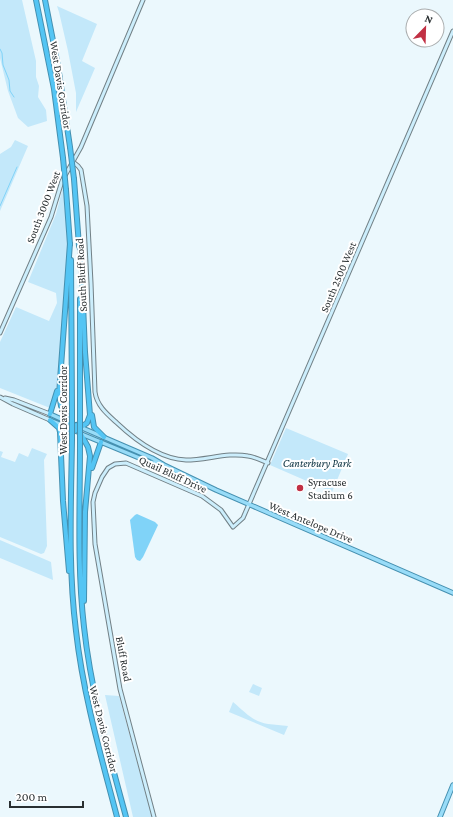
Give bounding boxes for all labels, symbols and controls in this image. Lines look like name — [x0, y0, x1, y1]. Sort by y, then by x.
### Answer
north arrow — [405, 8, 445, 48]
text: N — [423, 12, 435, 26]
street label: West Davis Corridor — [48, 40, 74, 130]
street label: South 3000 West — [24, 169, 62, 245]
street label: South Bluff Road — [73, 238, 89, 312]
street label: South 2500 West — [318, 240, 358, 314]
street label: West Davis Corridor — [57, 365, 69, 454]
street label: Quail Bluff Drive — [137, 453, 209, 495]
park label: Canterbury Park — [283, 457, 352, 470]
place label: Syracuse Stadium 6 — [308, 476, 353, 501]
marker: Syracuse Stadium 6 — [295, 483, 305, 493]
street label: West Antelope Drive — [267, 499, 355, 546]
street label: Bluff Road — [114, 635, 134, 683]
street label: West Davis Corridor — [87, 684, 121, 774]
scale bar — [10, 783, 83, 809]
text: 200 m — [16, 790, 48, 804]

